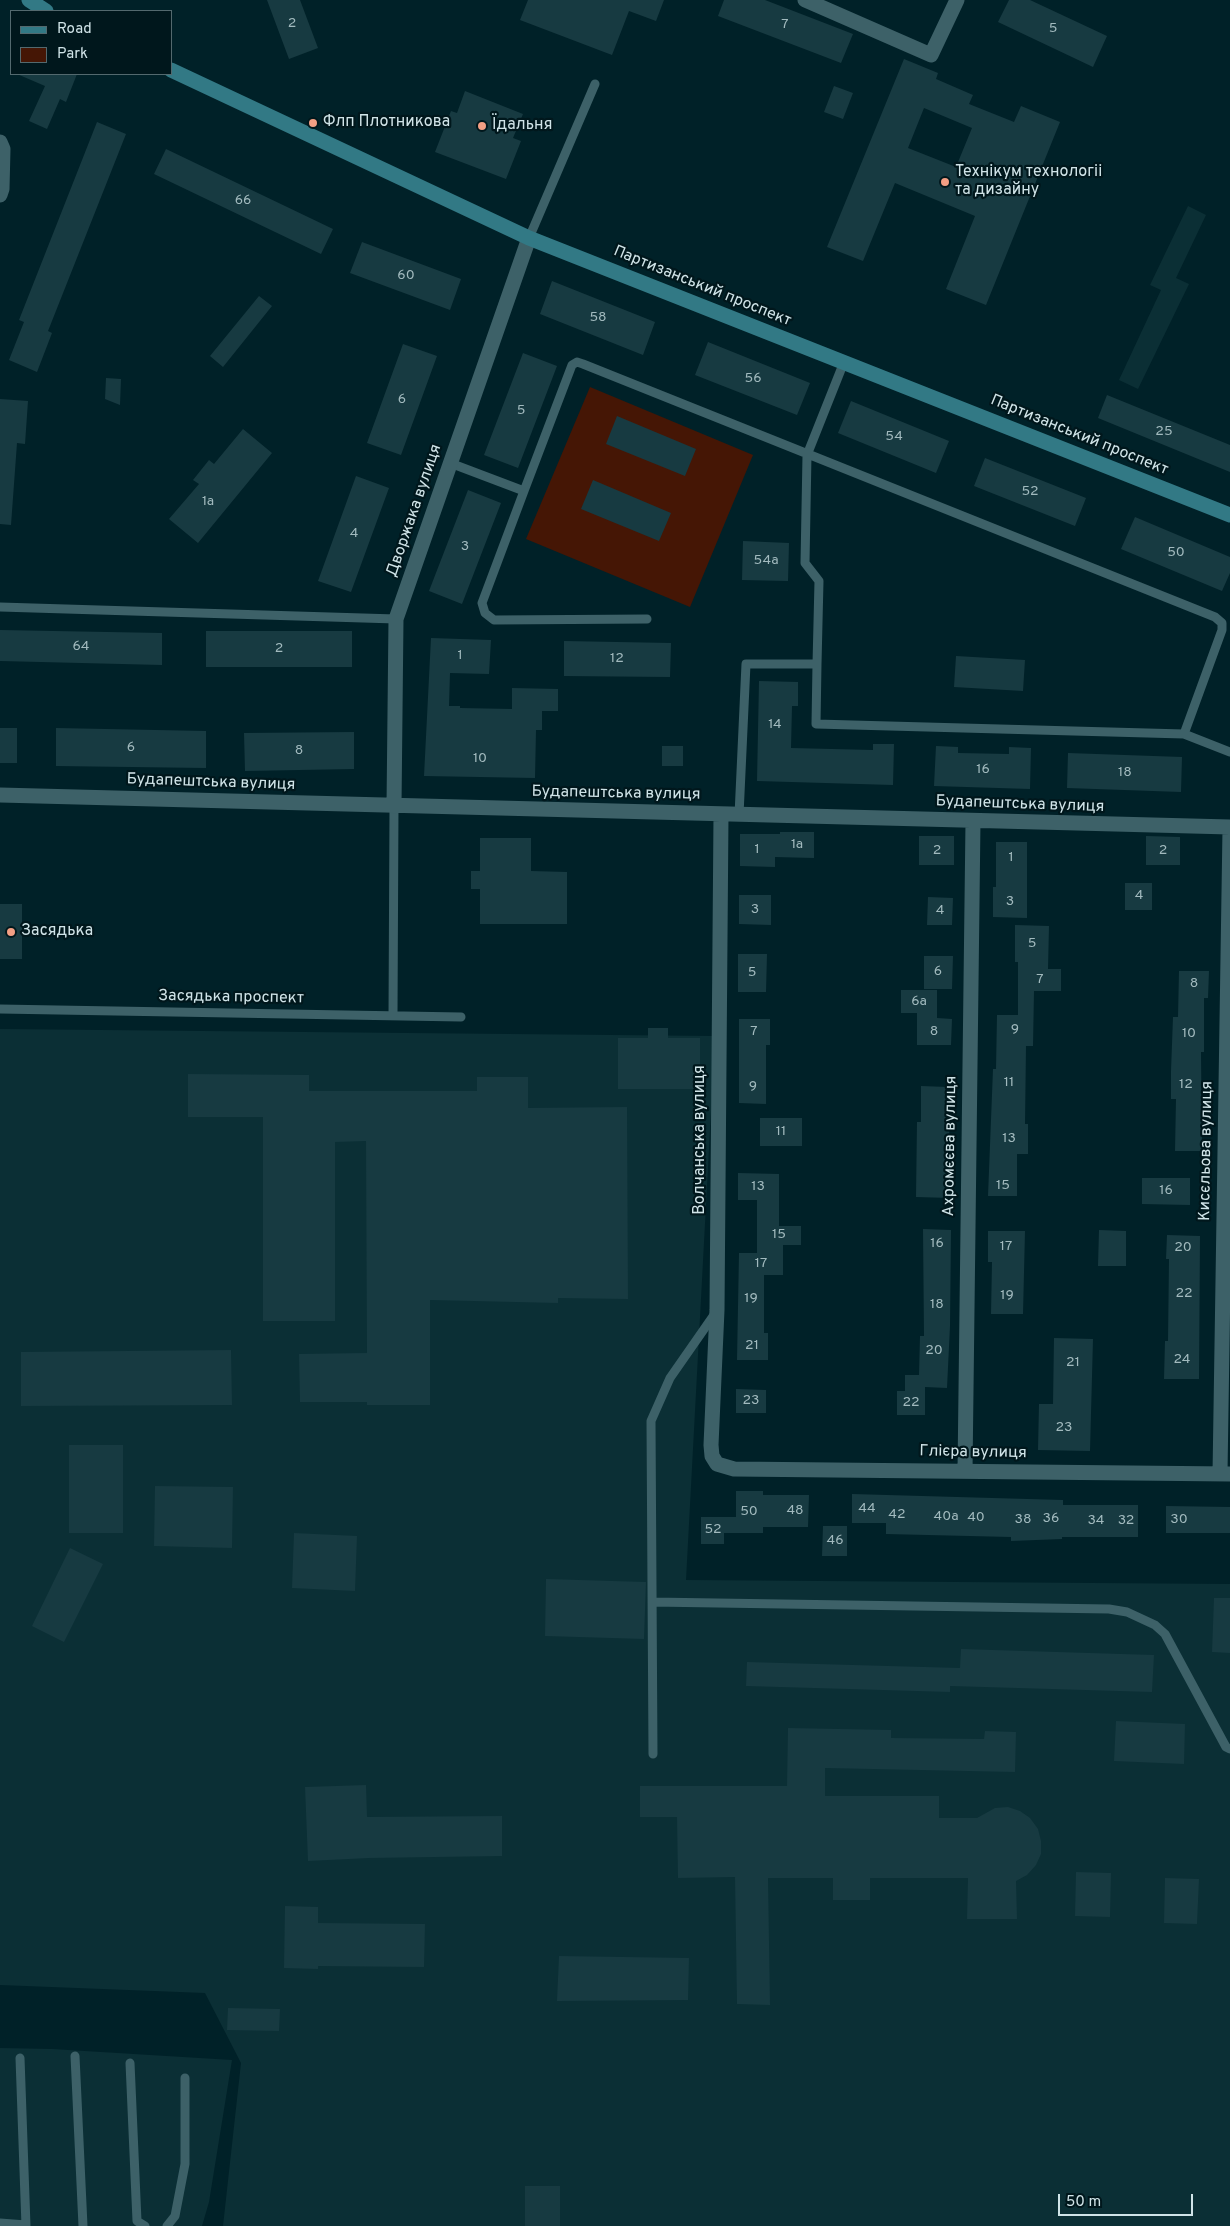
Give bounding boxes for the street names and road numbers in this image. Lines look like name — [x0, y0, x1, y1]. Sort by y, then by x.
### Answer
street label: Партизанський проспект — [610, 243, 794, 331]
street label: Партизанський проспект — [987, 392, 1171, 480]
street label: Дворжака вулиця — [383, 442, 447, 580]
street label: Будапештська вулиця — [126, 770, 296, 796]
street label: Будапештська вулиця — [531, 783, 701, 805]
street label: Будапештська вулиця — [935, 792, 1105, 818]
street label: Засядька проспект — [158, 987, 304, 1009]
street label: Волчанська вулиця — [691, 1065, 711, 1215]
street label: Ахромєєва вулиця — [940, 1076, 962, 1216]
street label: Кисєльова вулиця — [1196, 1081, 1218, 1221]
street label: Глієра вулиця — [919, 1442, 1027, 1464]

